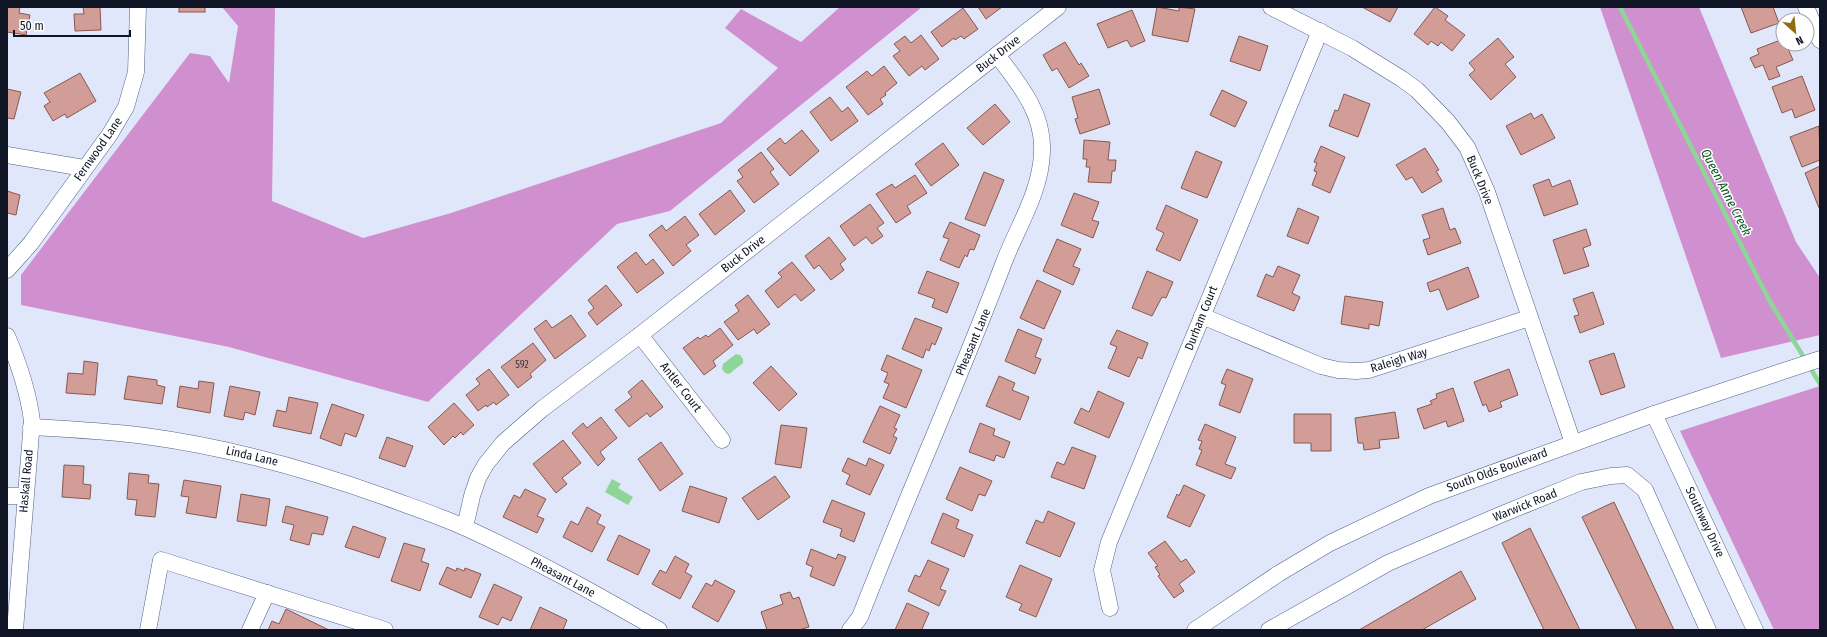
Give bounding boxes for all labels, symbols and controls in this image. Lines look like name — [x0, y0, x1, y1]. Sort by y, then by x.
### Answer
scale bar — [14, 12, 130, 38]
north arrow — [1775, 12, 1815, 52]
text: 50 m — [20, 19, 44, 33]
street label: Buck Drive — [973, 32, 1023, 75]
text: N — [1793, 33, 1805, 48]
street label: Fernwood Lane — [71, 114, 125, 183]
water label: Queen Anne Creek — [1698, 146, 1755, 239]
street label: Buck Drive — [1464, 153, 1496, 207]
street label: Buck Drive — [718, 232, 768, 275]
street label: Durham Court — [1182, 284, 1220, 352]
street label: Pheasant Lane — [953, 306, 993, 378]
street label: Raleigh Way — [1369, 345, 1430, 375]
house number: 592 — [515, 359, 529, 371]
street label: Antler Court — [657, 359, 705, 415]
street label: Linda Lane — [225, 443, 280, 469]
street label: South Olds Boulevard — [1445, 445, 1549, 495]
street label: Haskall Road — [16, 449, 36, 513]
street label: Southway Drive — [1683, 485, 1727, 559]
street label: Warwick Road — [1491, 486, 1559, 524]
street label: Pheasant Lane — [528, 554, 598, 600]

